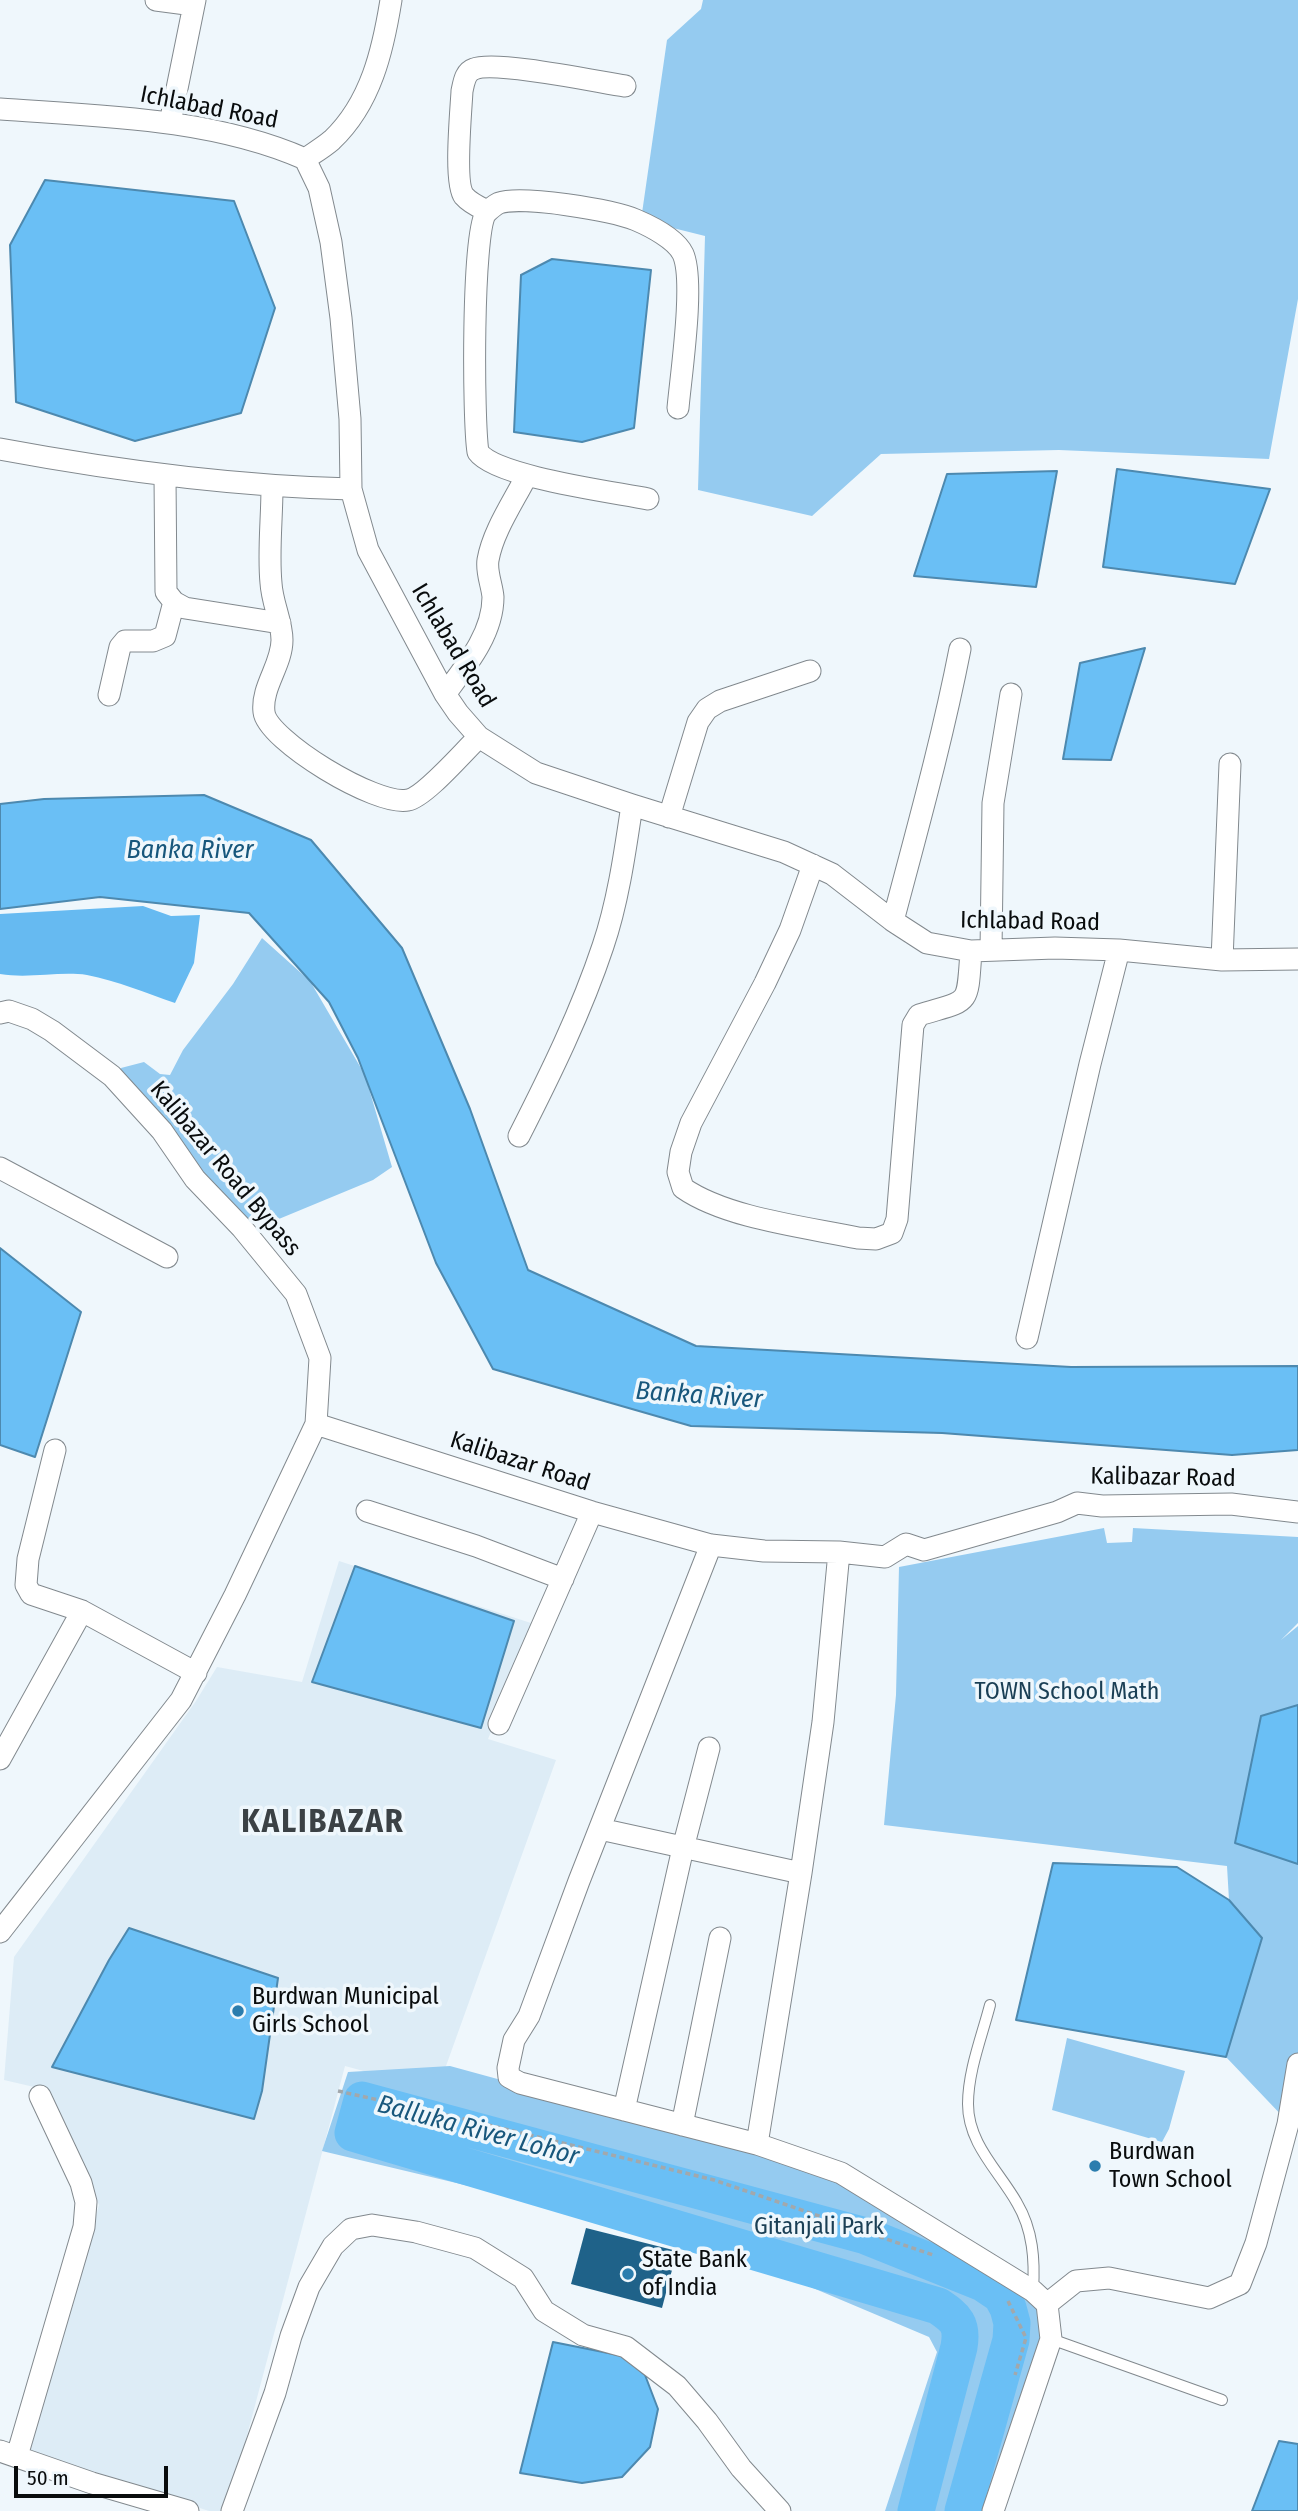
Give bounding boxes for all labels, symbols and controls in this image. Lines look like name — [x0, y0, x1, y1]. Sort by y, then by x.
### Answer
street label: Ichlabad Road — [138, 81, 280, 135]
street label: Ichlabad Road — [405, 579, 501, 713]
water label: Banka River — [126, 835, 254, 867]
street label: Ichlabad Road — [960, 906, 1100, 938]
street label: Kalibazar Road Bypass — [143, 1076, 307, 1262]
water label: Banka River — [635, 1376, 763, 1416]
street label: Kalibazar Road — [446, 1426, 594, 1498]
street label: Kalibazar Road — [1090, 1462, 1236, 1494]
park label: TOWN School Math — [975, 1678, 1159, 1706]
district label: KALIBAZAR — [242, 1804, 404, 1842]
place label: Burdwan Municipal Girls School — [252, 1983, 439, 2039]
marker: Burdwan Municipal Girls School — [230, 2003, 246, 2019]
water label: Balluka River Lohor — [374, 2089, 582, 2173]
place label: Burdwan Town School — [1109, 2138, 1232, 2194]
marker: Burdwan Town School — [1087, 2158, 1103, 2174]
park label: Gitanjali Park — [754, 2213, 884, 2241]
place label: State Bank of India — [642, 2246, 747, 2302]
marker: State Bank of India — [620, 2266, 636, 2282]
scale bar — [18, 2452, 172, 2496]
text: 50 m — [27, 2465, 69, 2491]

